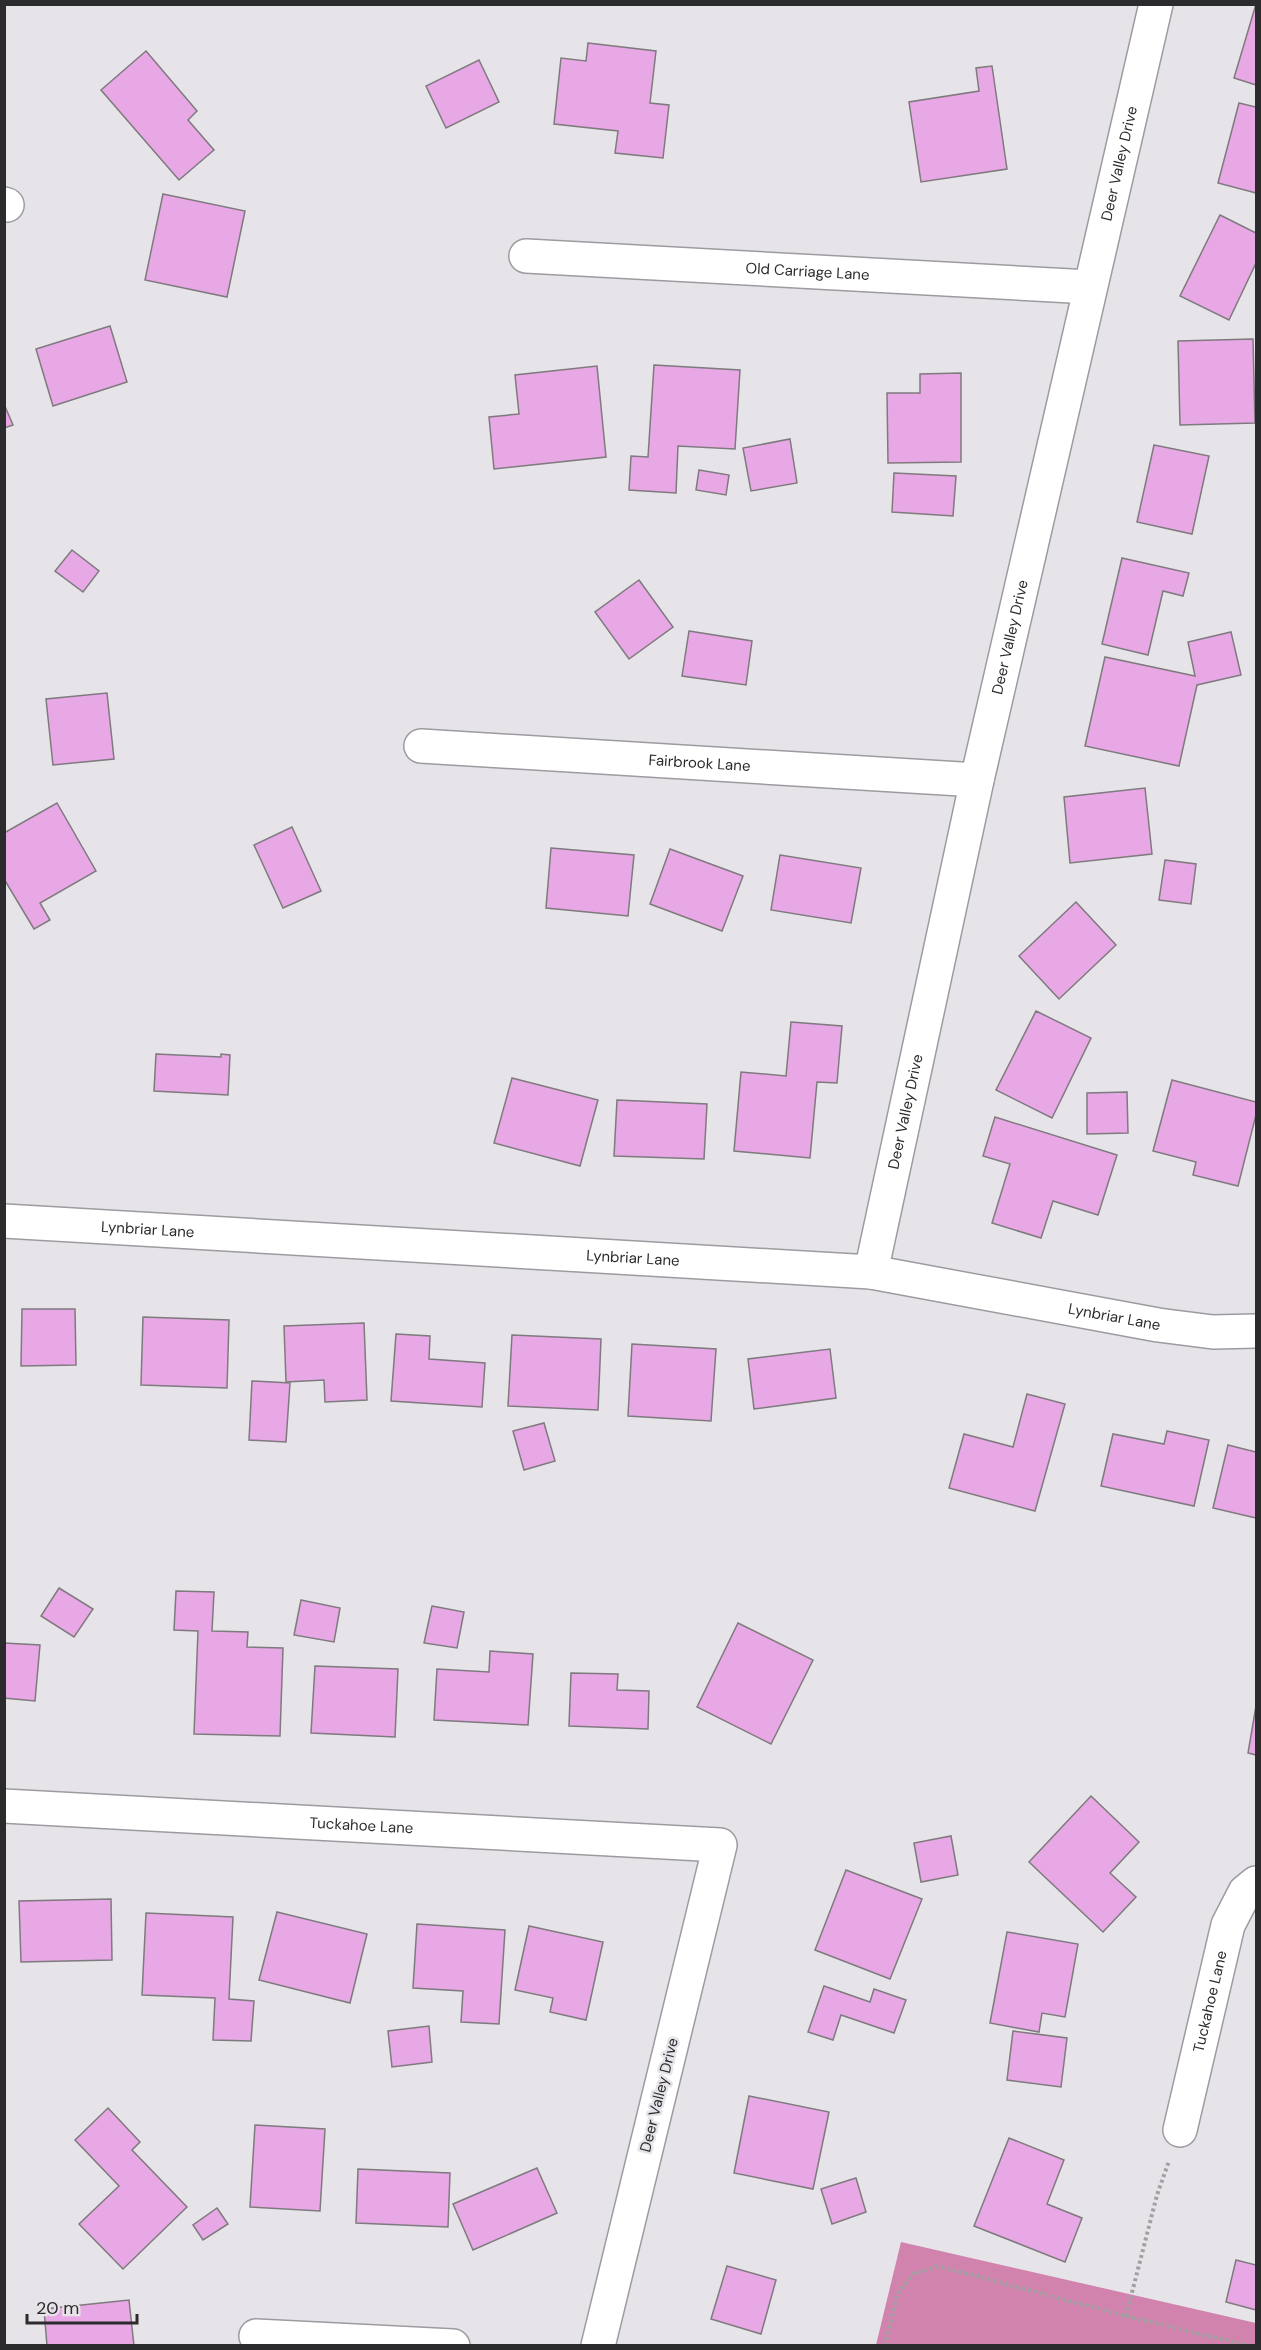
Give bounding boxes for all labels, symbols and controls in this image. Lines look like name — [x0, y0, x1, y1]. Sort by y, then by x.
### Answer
street label: Deer Valley Drive — [1096, 104, 1142, 223]
street label: Old Carriage Lane — [745, 258, 870, 285]
street label: Deer Valley Drive — [987, 578, 1033, 696]
street label: Fairbrook Lane — [648, 750, 751, 776]
street label: Deer Valley Drive — [883, 1052, 928, 1171]
street label: Lynbriar Lane — [100, 1217, 195, 1242]
street label: Lynbriar Lane — [586, 1245, 680, 1271]
street label: Lynbriar Lane — [1067, 1299, 1162, 1335]
street label: Tuckahoe Lane — [309, 1813, 414, 1838]
street label: Tuckahoe Lane — [1189, 1949, 1232, 2054]
street label: Deer Valley Drive — [635, 2036, 683, 2154]
scale bar — [27, 2287, 136, 2325]
text: 20 m — [36, 2296, 79, 2320]

